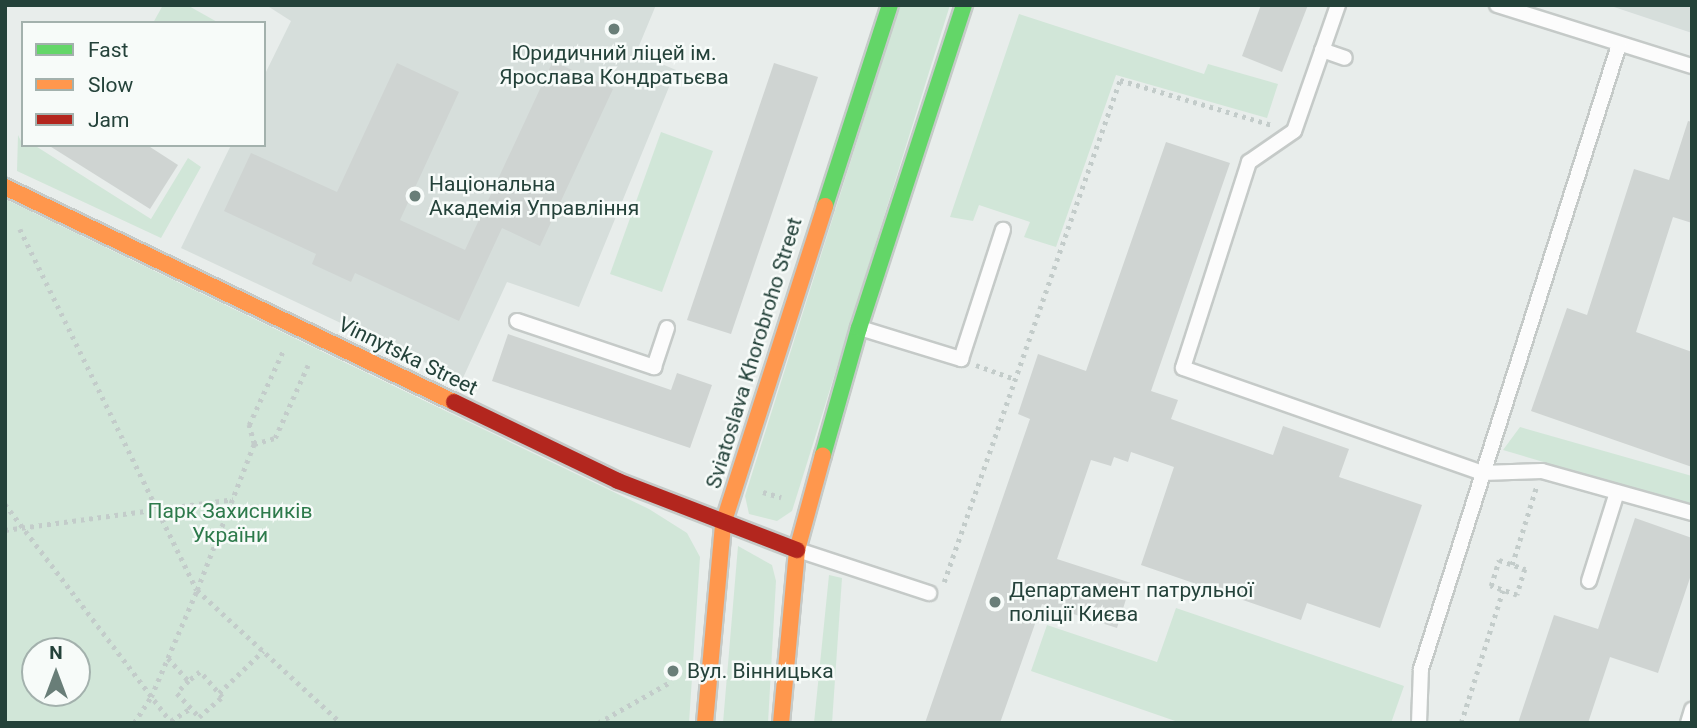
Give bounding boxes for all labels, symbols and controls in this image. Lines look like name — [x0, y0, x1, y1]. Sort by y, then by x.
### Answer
legend — [21, 21, 266, 147]
marker: Юридичний ліцей ім. Ярослава Кондратьєва — [606, 21, 622, 37]
text: Fast — [88, 38, 128, 62]
place label: Юридичний ліцей ім. Ярослава Кондратьєва — [499, 40, 729, 90]
text: Slow — [88, 73, 133, 97]
text: Jam — [88, 108, 129, 132]
place label: Національна Академія Управління — [429, 171, 639, 221]
marker: Національна Академія Управління — [407, 188, 423, 204]
street label: Sviatoslava Khorobroho Street — [701, 214, 807, 492]
street label: Vinnytska Street — [334, 311, 482, 401]
park label: Парк Захисників України — [148, 498, 312, 548]
place label: Департамент патрульної поліції Києва — [1009, 577, 1253, 627]
marker: Департамент патрульної поліції Києва — [987, 594, 1003, 610]
north arrow — [21, 637, 91, 707]
text: N — [49, 641, 63, 664]
place label: Вул. Вінницька — [687, 658, 834, 684]
marker: Вул. Вінницька — [665, 663, 681, 679]

